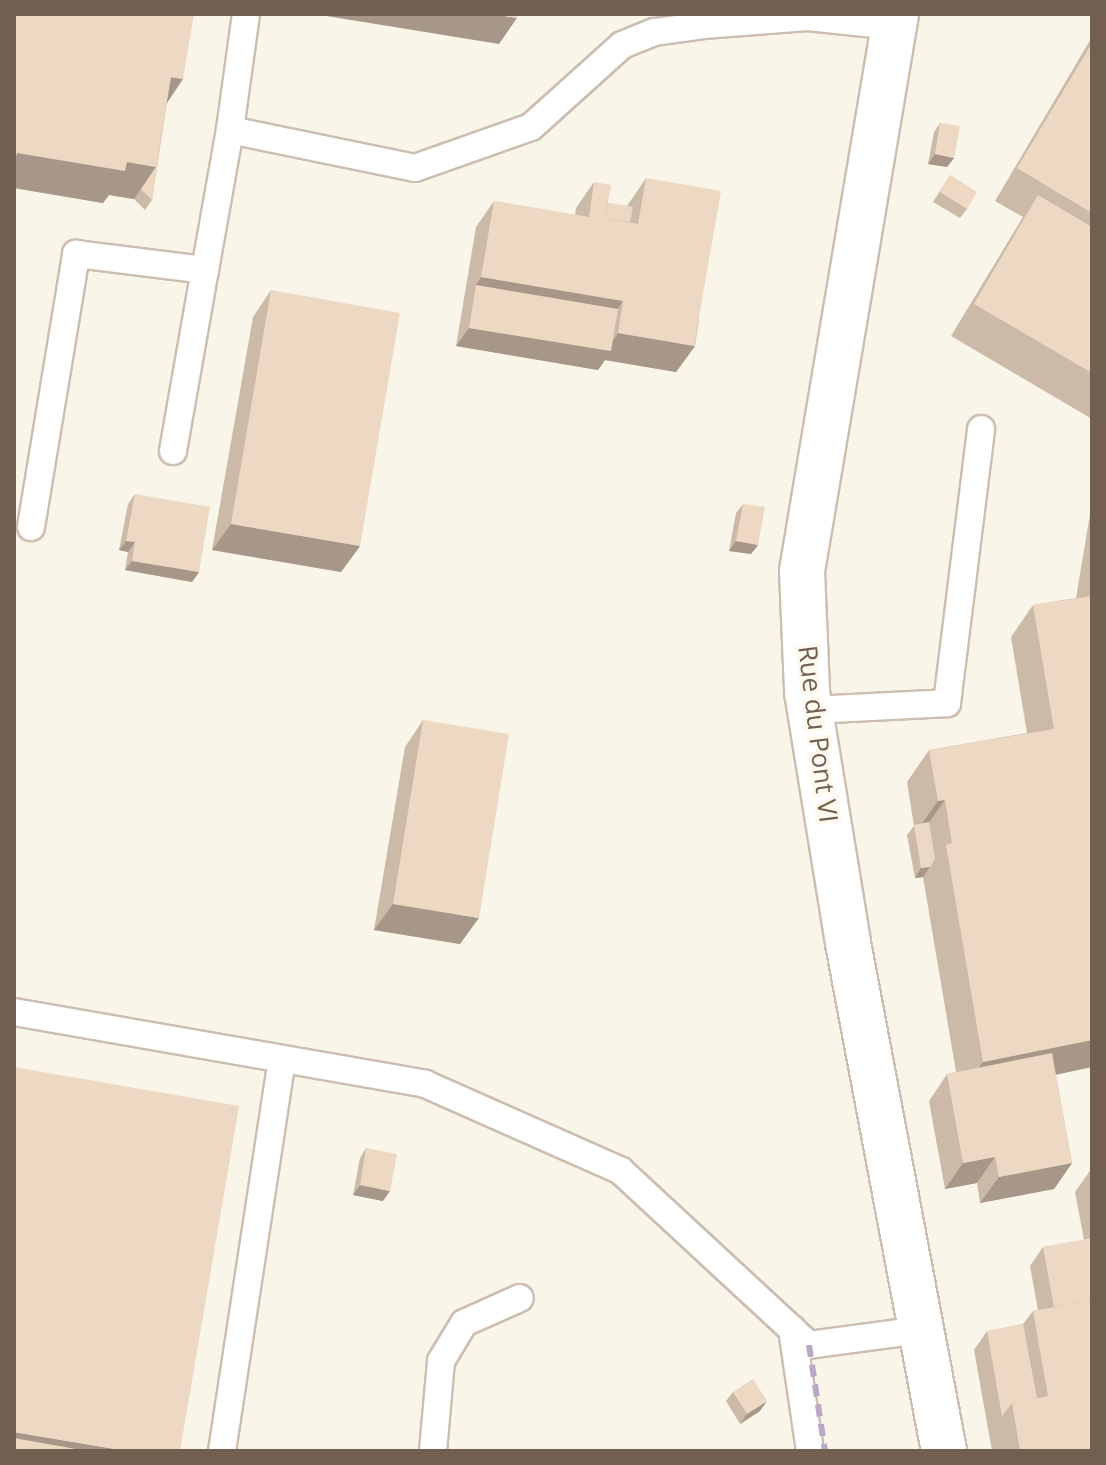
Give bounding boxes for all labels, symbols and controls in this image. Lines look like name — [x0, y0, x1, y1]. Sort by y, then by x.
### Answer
street label: Rue du Pont VI — [792, 644, 844, 824]

